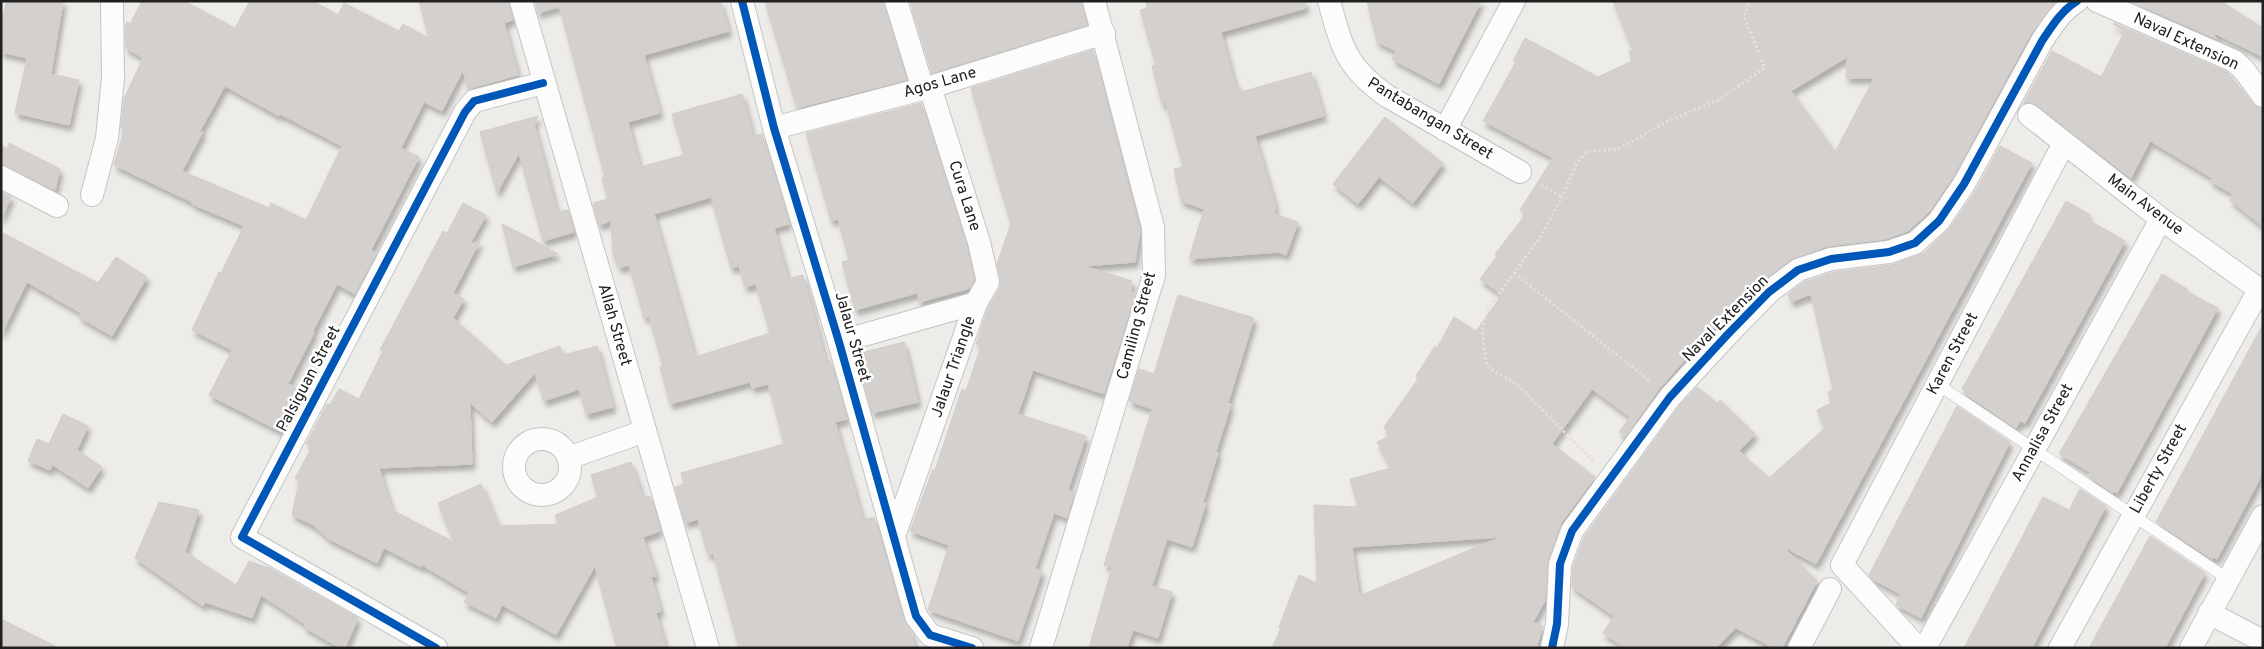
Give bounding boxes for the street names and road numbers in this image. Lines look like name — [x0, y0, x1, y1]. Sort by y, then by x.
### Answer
street label: Naval Extension — [2130, 9, 2242, 75]
street label: Agos Lane — [901, 63, 979, 103]
street label: Pantabangan Street — [1364, 74, 1496, 164]
street label: Cura Lane — [943, 158, 985, 234]
street label: Main Avenue — [2103, 170, 2187, 240]
street label: Camiling Street — [1113, 270, 1161, 382]
street label: Naval Extension — [1679, 272, 1773, 366]
street label: Allah Street — [593, 282, 635, 368]
street label: Jalaur Street — [830, 290, 874, 384]
street label: Karen Street — [1923, 309, 1983, 399]
street label: Jalaur Triangle — [927, 314, 981, 420]
street label: Palsiguan Street — [273, 322, 345, 436]
street label: Annalisa Street — [2008, 380, 2078, 486]
street label: Liberty Street — [2126, 421, 2192, 517]

